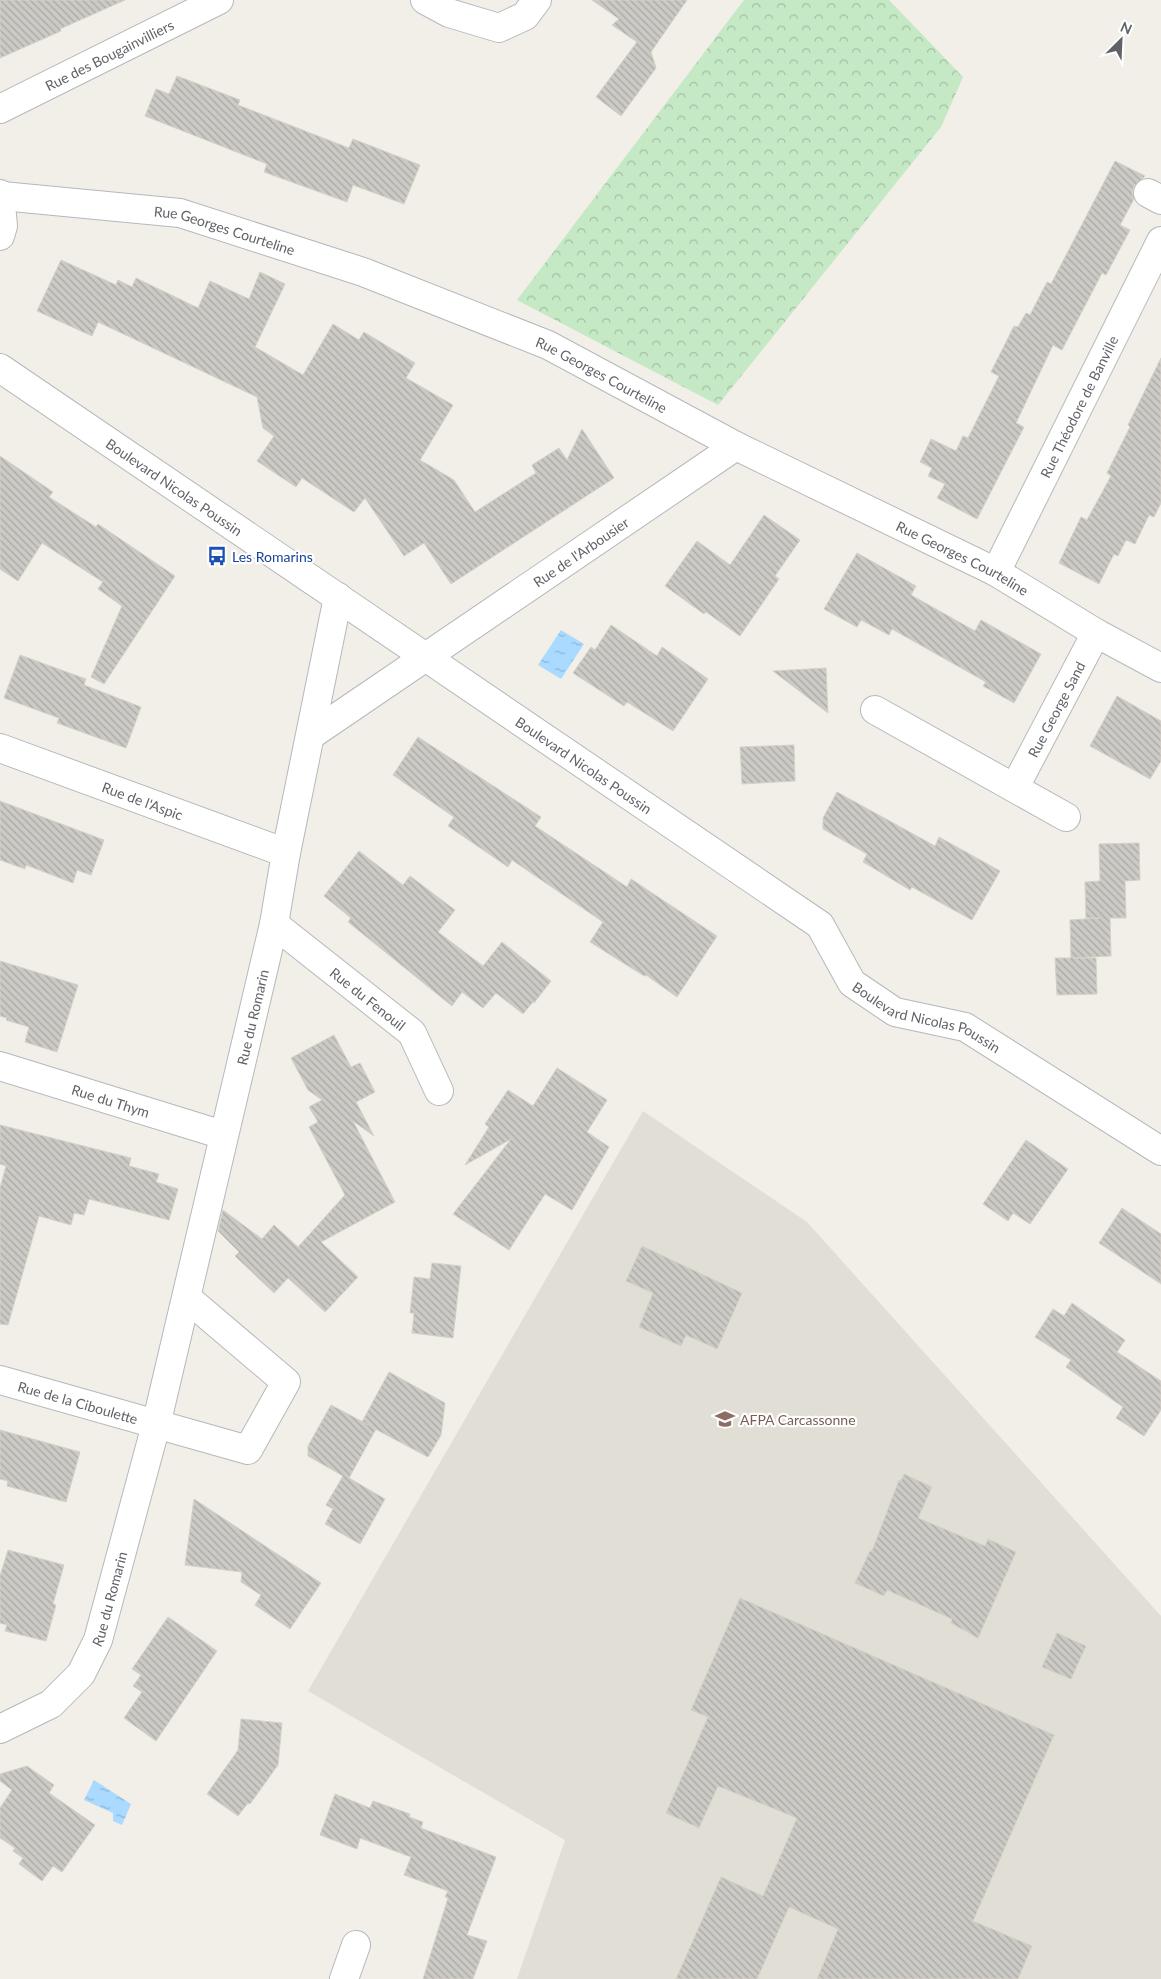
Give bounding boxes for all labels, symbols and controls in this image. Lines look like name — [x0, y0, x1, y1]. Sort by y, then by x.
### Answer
north arrow — [1096, 15, 1146, 65]
street label: Rue des Bougainvilliers — [42, 16, 176, 94]
text: N — [1118, 18, 1135, 38]
street label: Rue Georges Courteline — [153, 202, 297, 258]
street label: Rue Théodore de Banville — [1036, 332, 1121, 480]
street label: Rue Georges Courteline — [534, 333, 670, 416]
street label: Boulevard Nicolas Poussin — [103, 434, 246, 539]
street label: Rue de l'Arbousier — [530, 513, 632, 590]
street label: Rue Georges Courteline — [894, 517, 1032, 598]
bus stop icon: Les Romarins — [206, 545, 228, 567]
place label: Les Romarins — [232, 548, 313, 565]
street label: Rue George Sand — [1024, 658, 1088, 760]
street label: Boulevard Nicolas Poussin — [513, 712, 655, 817]
street label: Rue de l'Aspic — [100, 778, 186, 823]
street label: Rue du Fenouil — [327, 963, 409, 1033]
street label: Rue du Romarin — [233, 968, 272, 1067]
street label: Boulevard Nicolas Poussin — [850, 978, 1004, 1056]
street label: Rue du Thym — [70, 1080, 152, 1120]
street label: Rue de la Ciboulette — [16, 1377, 140, 1427]
school or university icon: AFPA Carcassonne — [714, 1408, 736, 1430]
place label: AFPA Carcassonne — [740, 1411, 856, 1428]
street label: Rue du Romarin — [88, 1549, 130, 1649]

